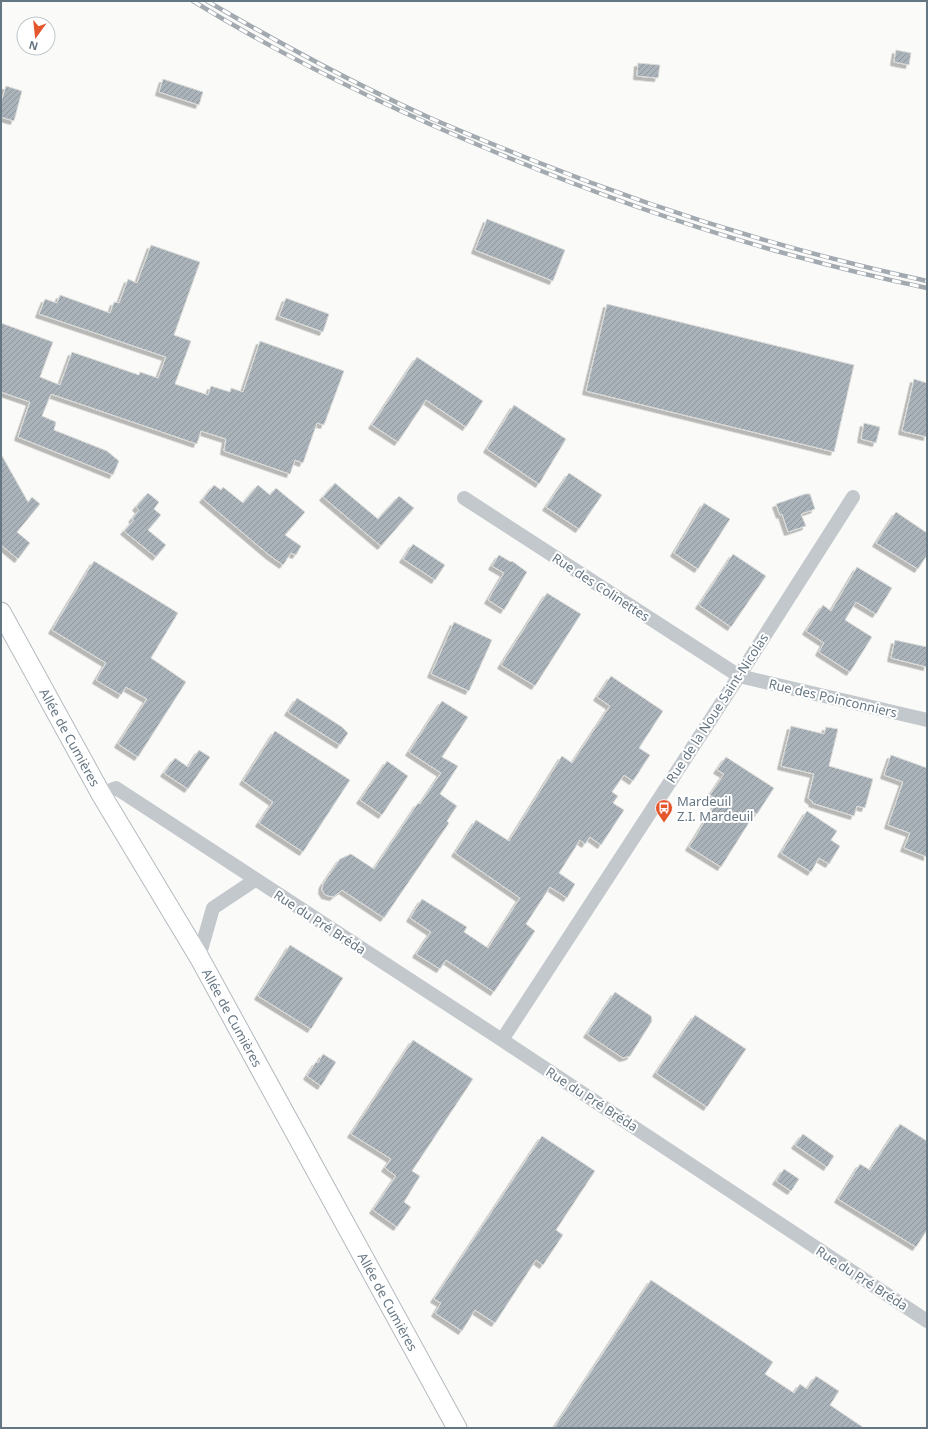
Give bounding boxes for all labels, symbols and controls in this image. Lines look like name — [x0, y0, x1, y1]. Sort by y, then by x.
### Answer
north arrow — [16, 16, 56, 56]
text: N — [27, 38, 40, 55]
street label: Rue des Colinettes — [549, 549, 653, 625]
street label: Rue de la Noue Saint-Nicolas — [662, 630, 772, 786]
street label: Rue des Poinconniers — [767, 674, 899, 722]
street label: Allée de Cumières — [36, 685, 104, 790]
place label: Mardeuil Z.I. Mardeuil — [677, 792, 753, 825]
bus stop icon: Mardeuil Z.I. Mardeuil — [654, 798, 674, 823]
street label: Rue du Pré Bréda — [271, 886, 369, 958]
street label: Allée de Cumières — [198, 965, 266, 1070]
street label: Rue du Pré Bréda — [543, 1063, 641, 1135]
street label: Rue du Pré Bréda — [813, 1242, 911, 1314]
street label: Allée de Cumières — [354, 1249, 422, 1354]

